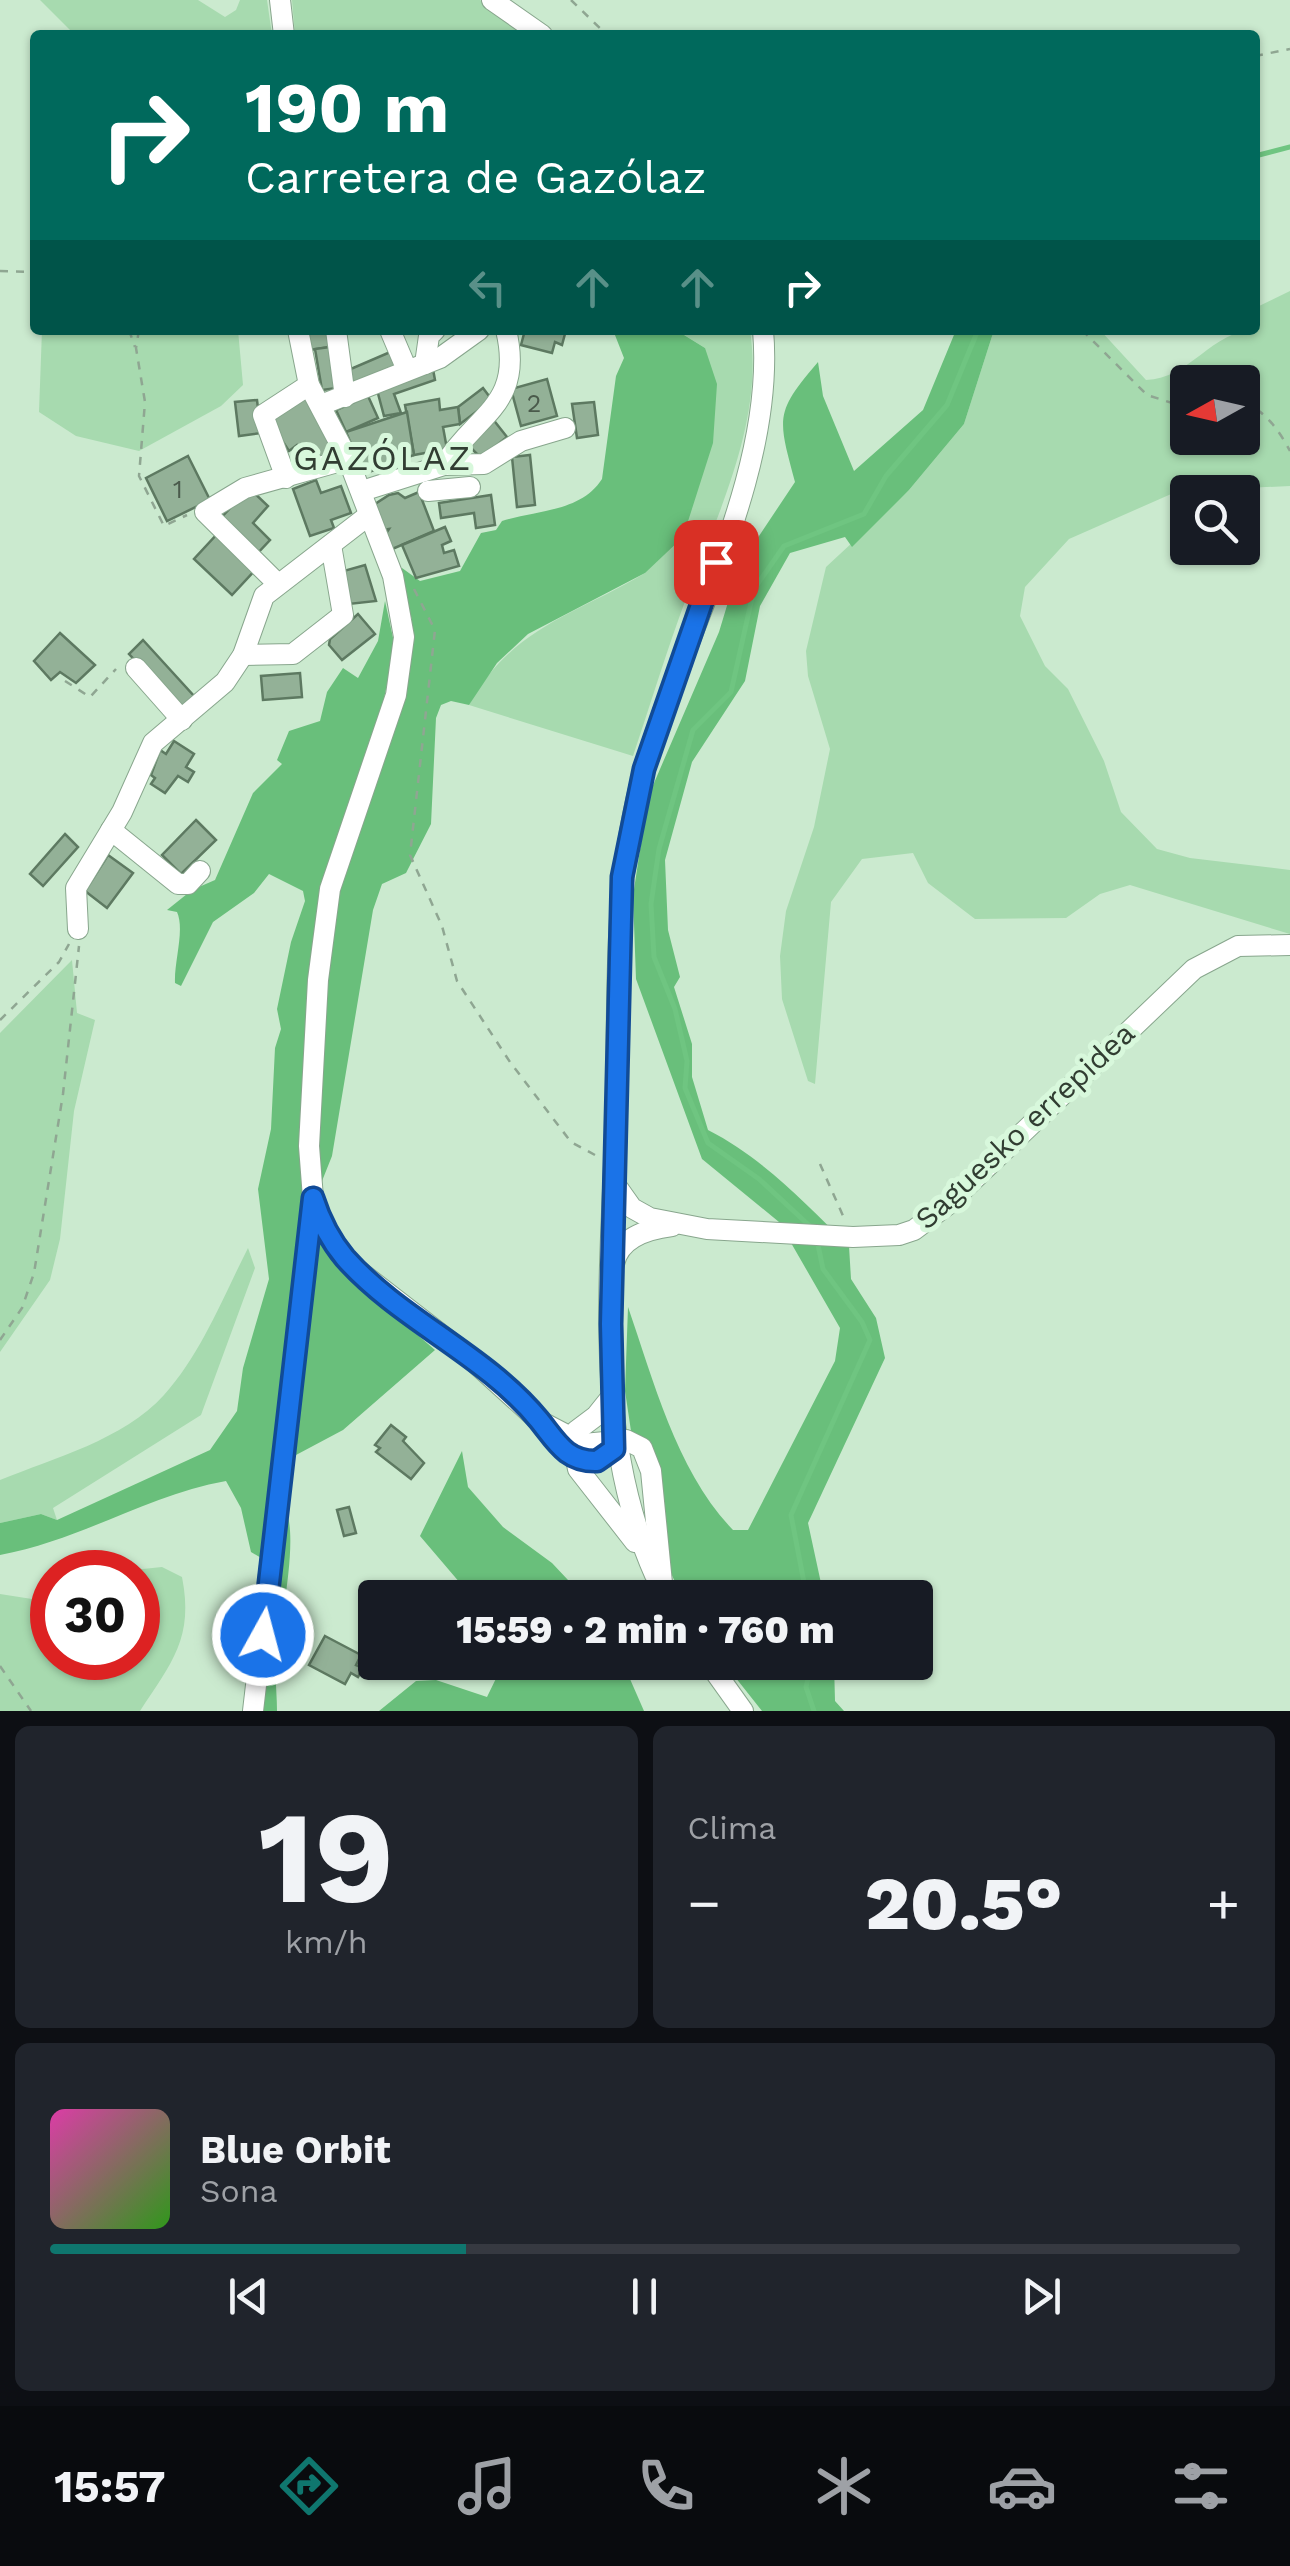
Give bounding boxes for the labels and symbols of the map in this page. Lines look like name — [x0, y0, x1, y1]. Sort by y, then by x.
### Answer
north arrow — [1170, 365, 1260, 455]
house number: 2 — [527, 389, 541, 418]
district label: GAZÓLAZ — [293, 437, 473, 479]
house number: 1 — [173, 475, 183, 504]
pin — [674, 520, 759, 605]
street label: Saguesko errepidea — [908, 1015, 1141, 1236]
speed limit sign: 30 — [30, 1550, 160, 1680]
position arrow — [211, 1583, 315, 1687]

